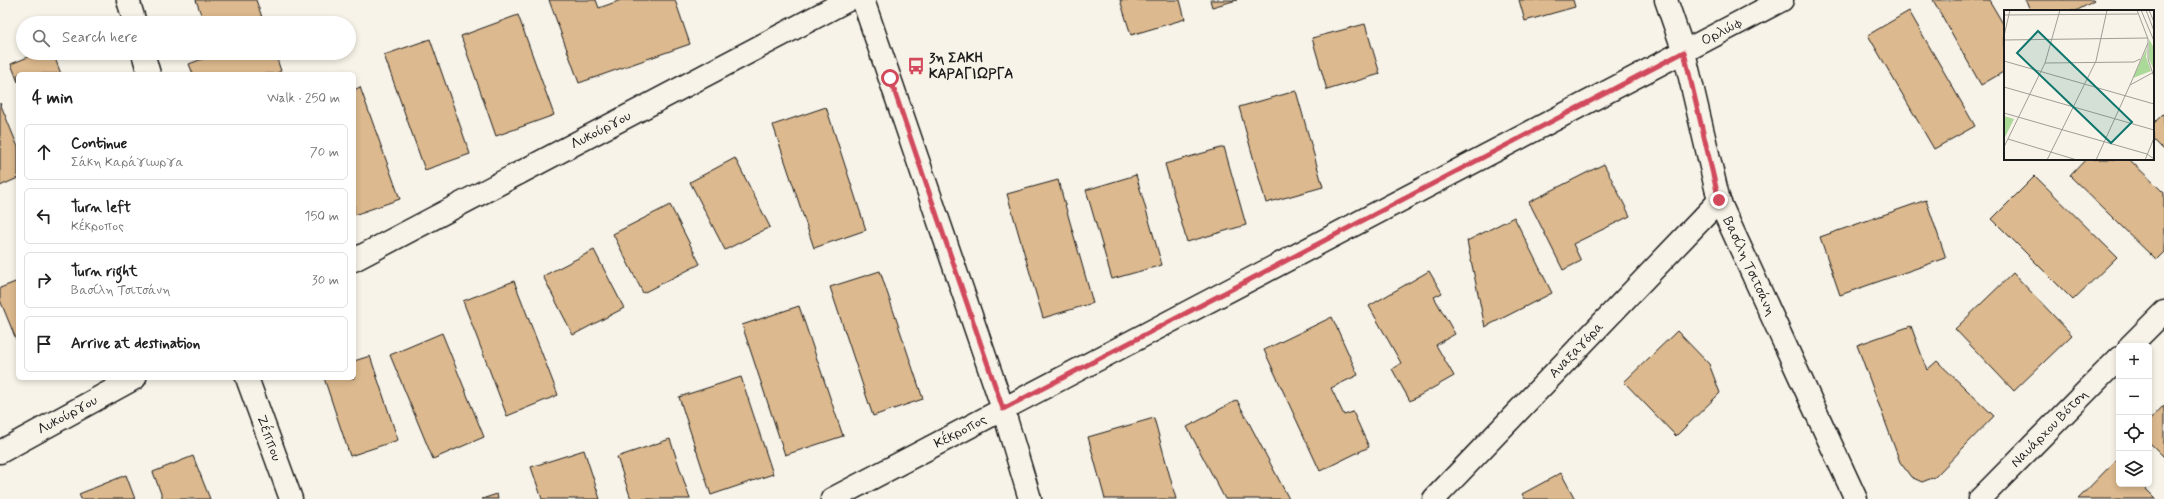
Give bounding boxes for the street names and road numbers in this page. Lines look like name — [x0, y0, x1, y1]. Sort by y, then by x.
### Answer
street label: Ορλώφ — [1698, 13, 1746, 50]
street label: Λυκούργου — [568, 107, 634, 153]
street label: Βασίλη Τσιτσάνη — [1718, 214, 1780, 319]
street label: Αναξαγόρα — [1545, 318, 1608, 382]
street label: Ναυάρχου Βότση — [2007, 386, 2092, 471]
street label: Λυκούργου — [34, 391, 101, 439]
street label: Κέκροπος — [931, 410, 990, 453]
street label: Ζέππου — [252, 413, 285, 464]

